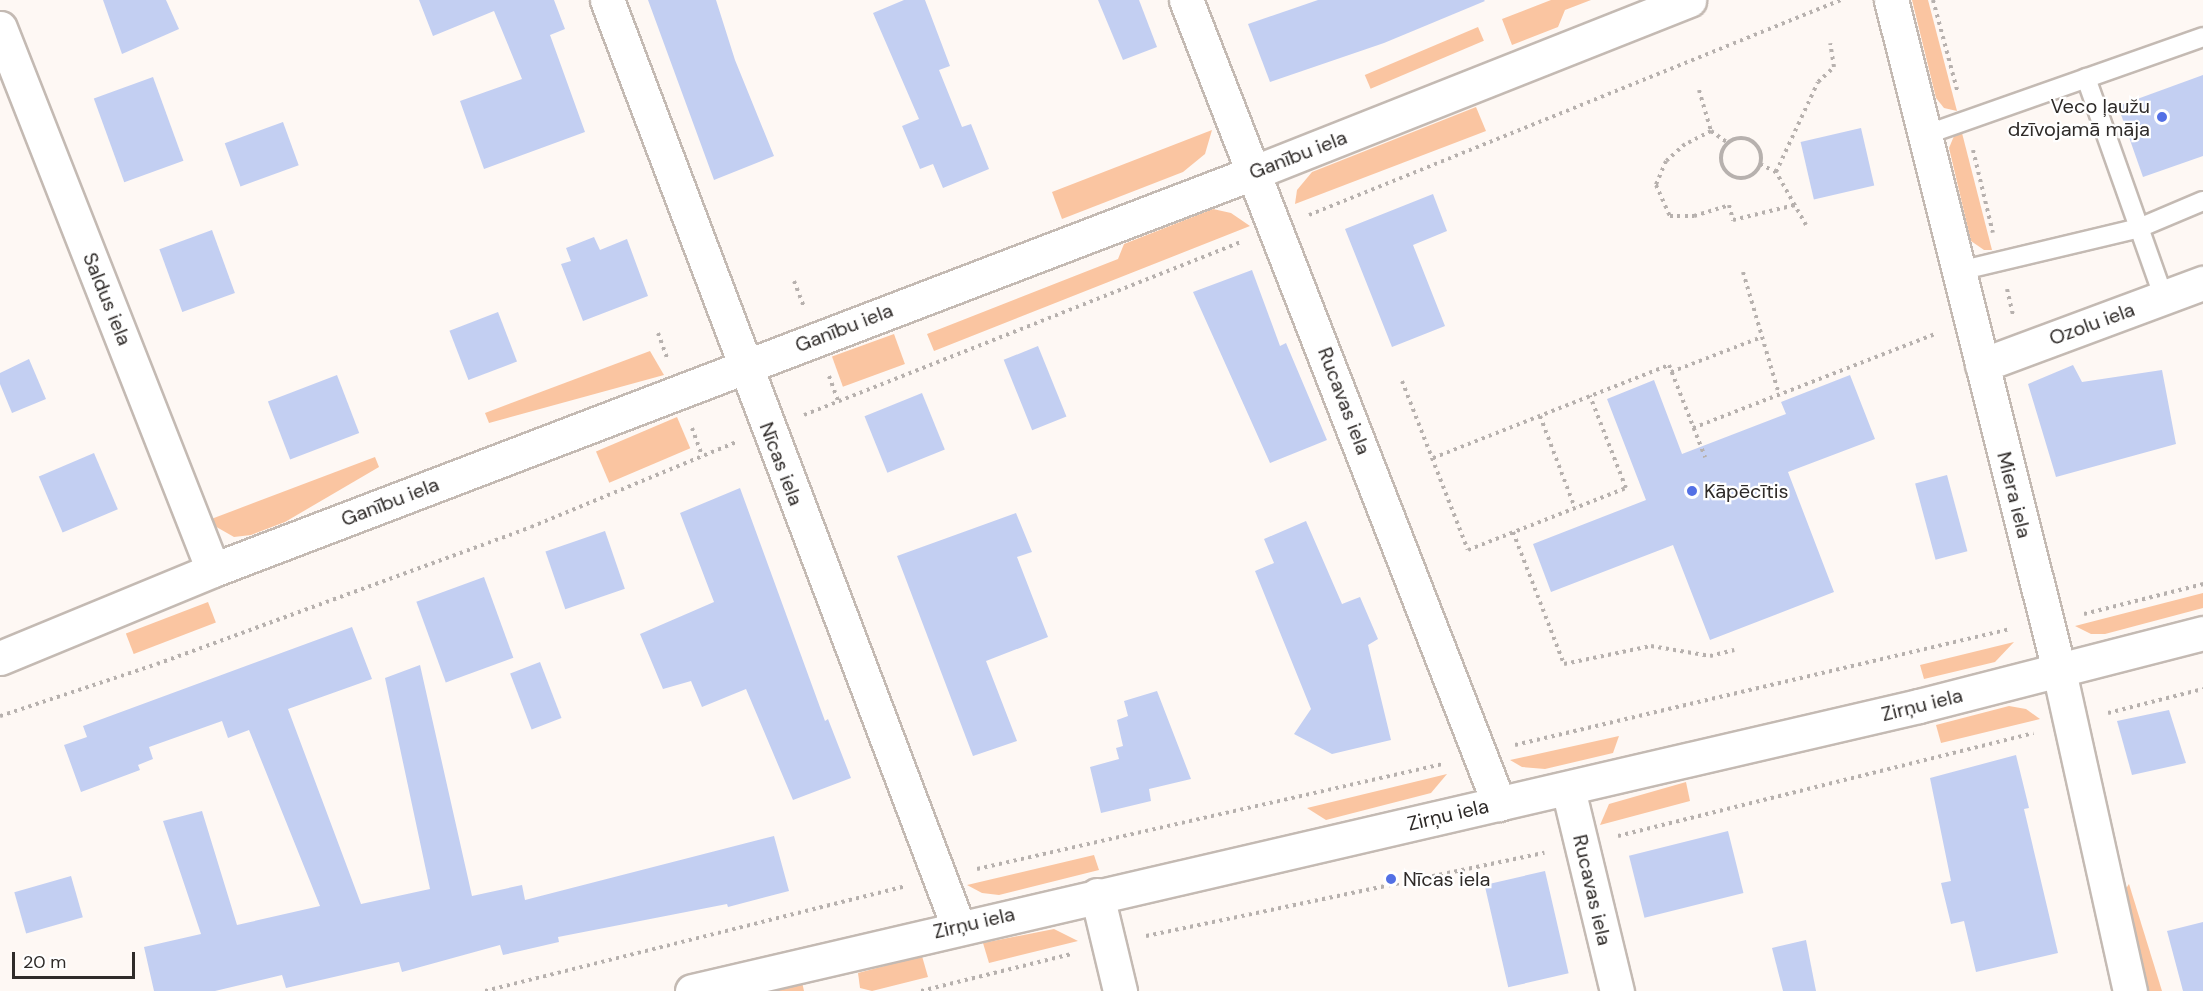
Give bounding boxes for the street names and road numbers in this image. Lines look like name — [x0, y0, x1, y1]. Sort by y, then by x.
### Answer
street label: Ganību iela — [1246, 125, 1350, 185]
street label: Saldus iela — [78, 249, 136, 349]
street label: Ozolu iela — [2046, 297, 2138, 351]
street label: Ganību iela — [792, 298, 896, 358]
street label: Rucavas iela — [1313, 344, 1375, 458]
street label: Nīcas iela — [754, 419, 808, 509]
street label: Miera iela — [1992, 449, 2036, 541]
street label: Ganību iela — [338, 472, 442, 532]
street label: Zirņu iela — [1879, 683, 1965, 727]
street label: Zirņu iela — [1405, 794, 1491, 836]
street label: Rucavas iela — [1568, 832, 1616, 948]
street label: Zirņu iela — [931, 902, 1017, 944]

